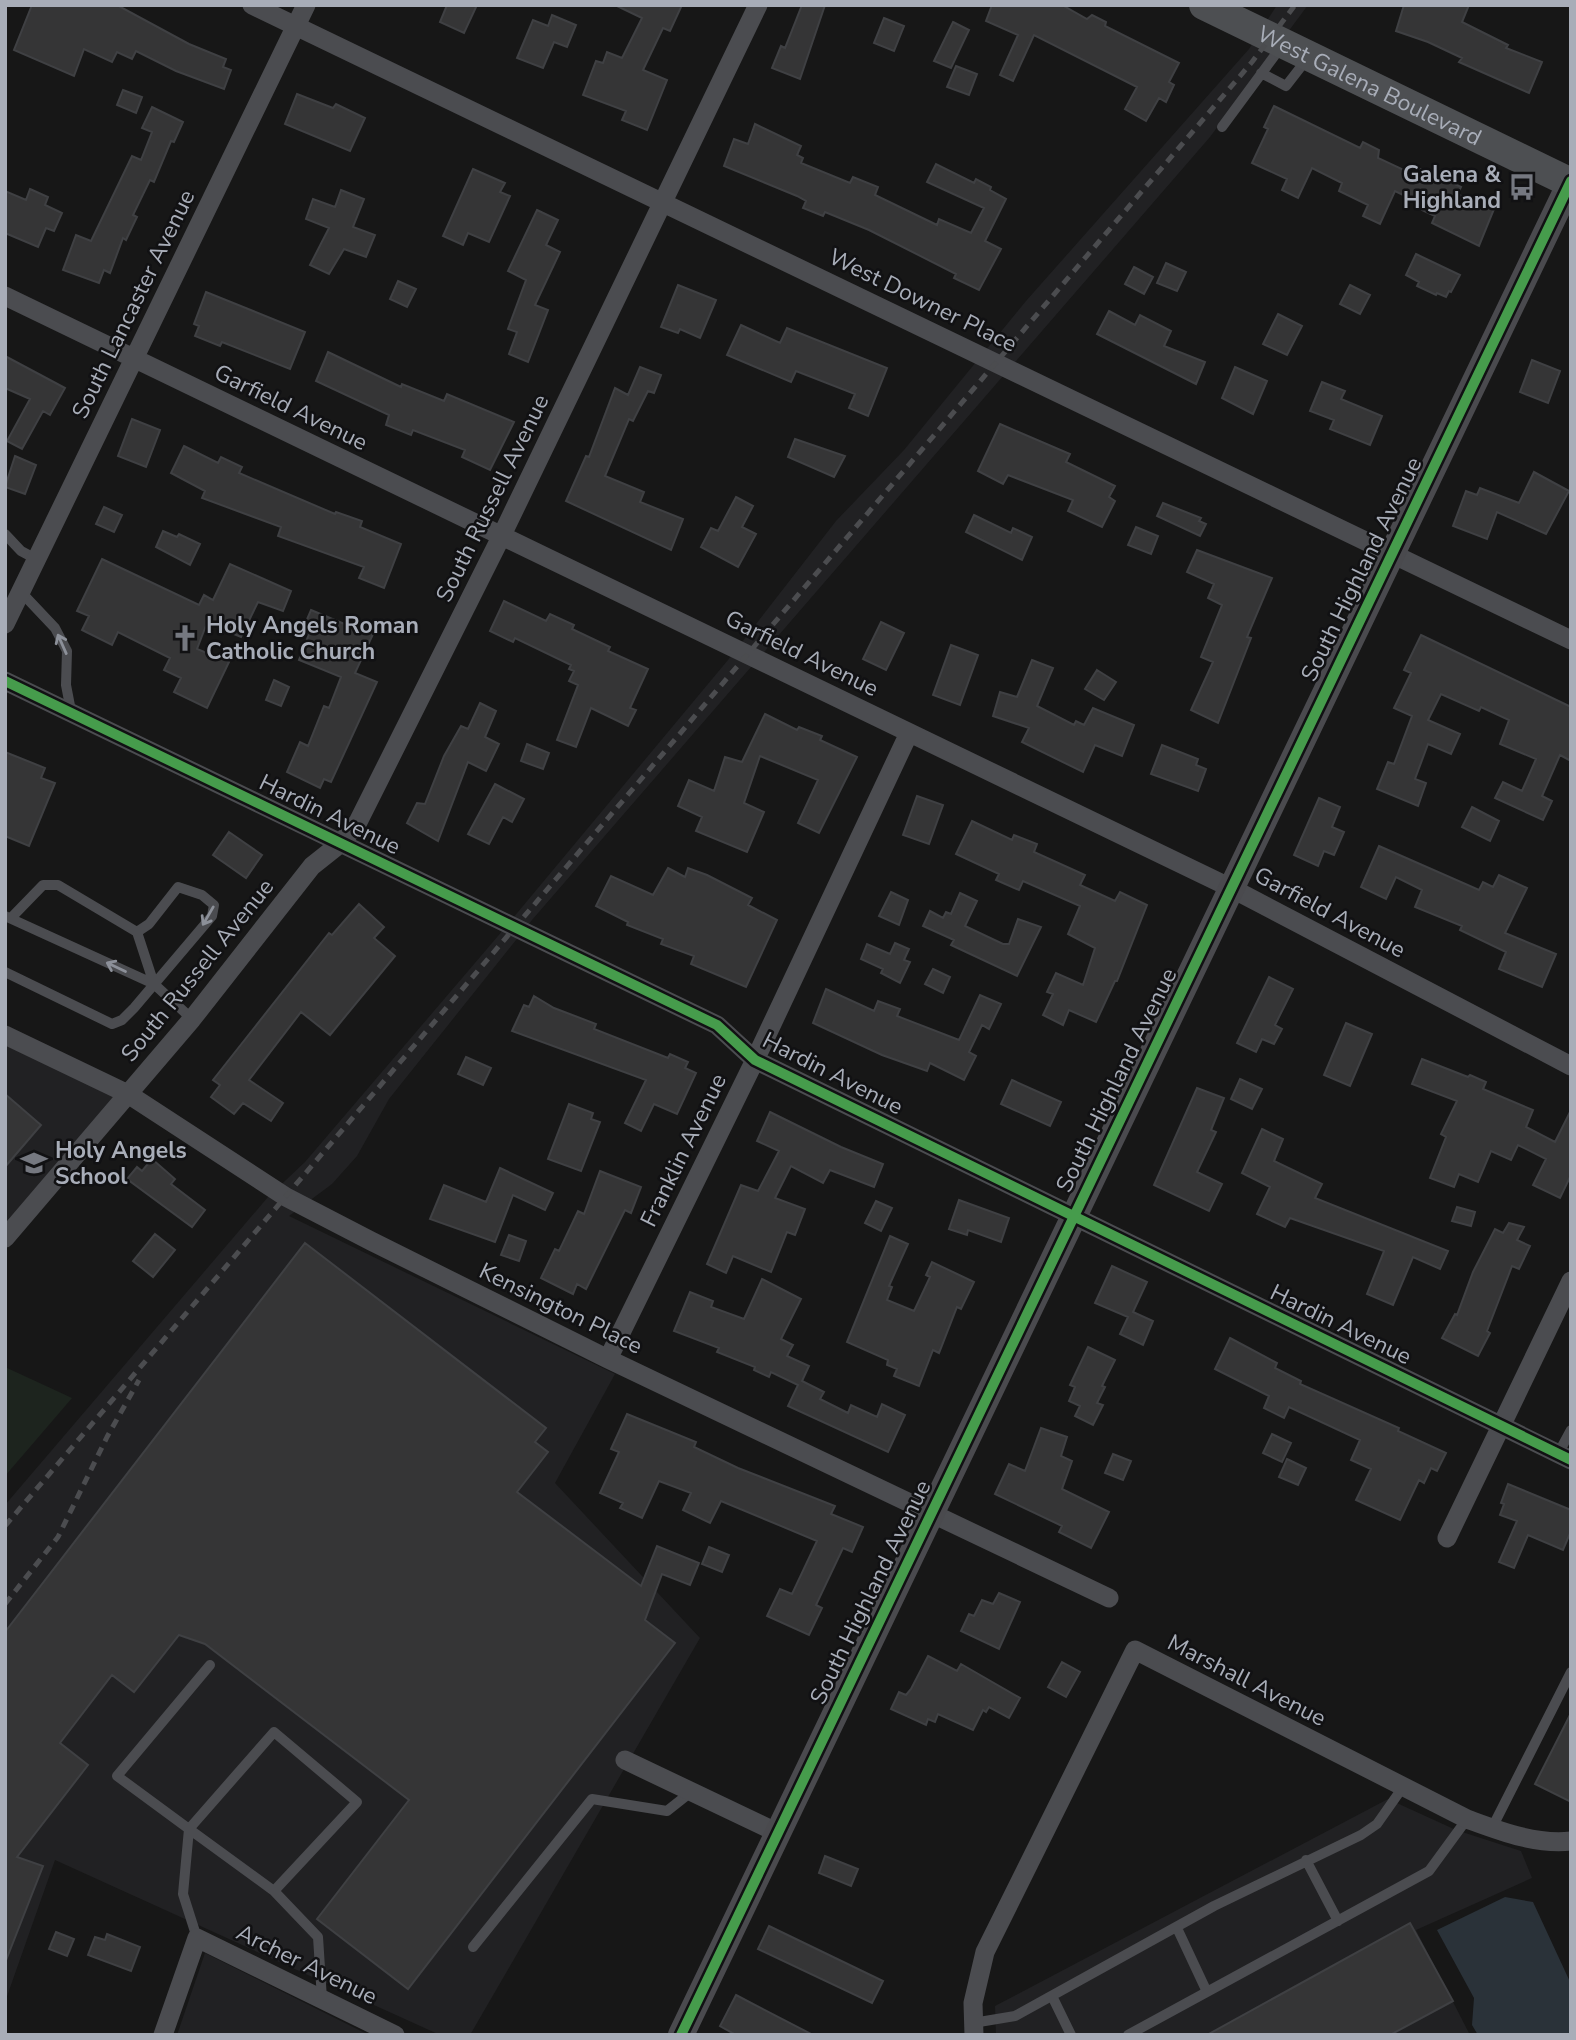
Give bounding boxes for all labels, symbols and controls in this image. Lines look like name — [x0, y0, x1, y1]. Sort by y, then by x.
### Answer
street label: West Galena Boulevard — [1252, 18, 1487, 153]
place label: Galena & Highland — [1403, 159, 1501, 216]
bus stop icon: Galena & Highland — [1507, 172, 1537, 202]
street label: South Lancaster Avenue — [65, 185, 202, 424]
street label: West Downer Place — [823, 241, 1022, 359]
street label: Garfield Avenue — [209, 357, 373, 458]
street label: South Russell Avenue — [429, 389, 556, 607]
street label: South Highland Avenue — [1294, 452, 1429, 687]
street label: Garfield Avenue — [720, 603, 884, 704]
place label: Holy Angels Roman Catholic Church — [206, 610, 419, 667]
church icon: Holy Angels Roman Catholic Church — [170, 623, 200, 653]
one-way arrow — [55, 634, 68, 655]
street label: Hardin Avenue — [254, 767, 406, 862]
street label: Garfield Avenue — [1249, 860, 1411, 965]
street label: South Russell Avenue — [114, 872, 281, 1068]
one-way arrow — [201, 906, 215, 926]
one-way arrow — [106, 960, 128, 973]
street label: South Highland Avenue — [1049, 963, 1184, 1198]
street label: Hardin Avenue — [757, 1025, 908, 1122]
street label: Franklin Avenue — [633, 1069, 734, 1232]
place label: Holy Angels School — [55, 1135, 187, 1192]
school or university icon: Holy Angels School — [19, 1148, 49, 1178]
street label: Kensington Place — [474, 1255, 648, 1361]
street label: Hardin Avenue — [1265, 1277, 1417, 1372]
street label: South Highland Avenue — [803, 1475, 938, 1710]
street label: Marshall Avenue — [1162, 1627, 1331, 1734]
street label: Archer Avenue — [231, 1917, 382, 2012]

